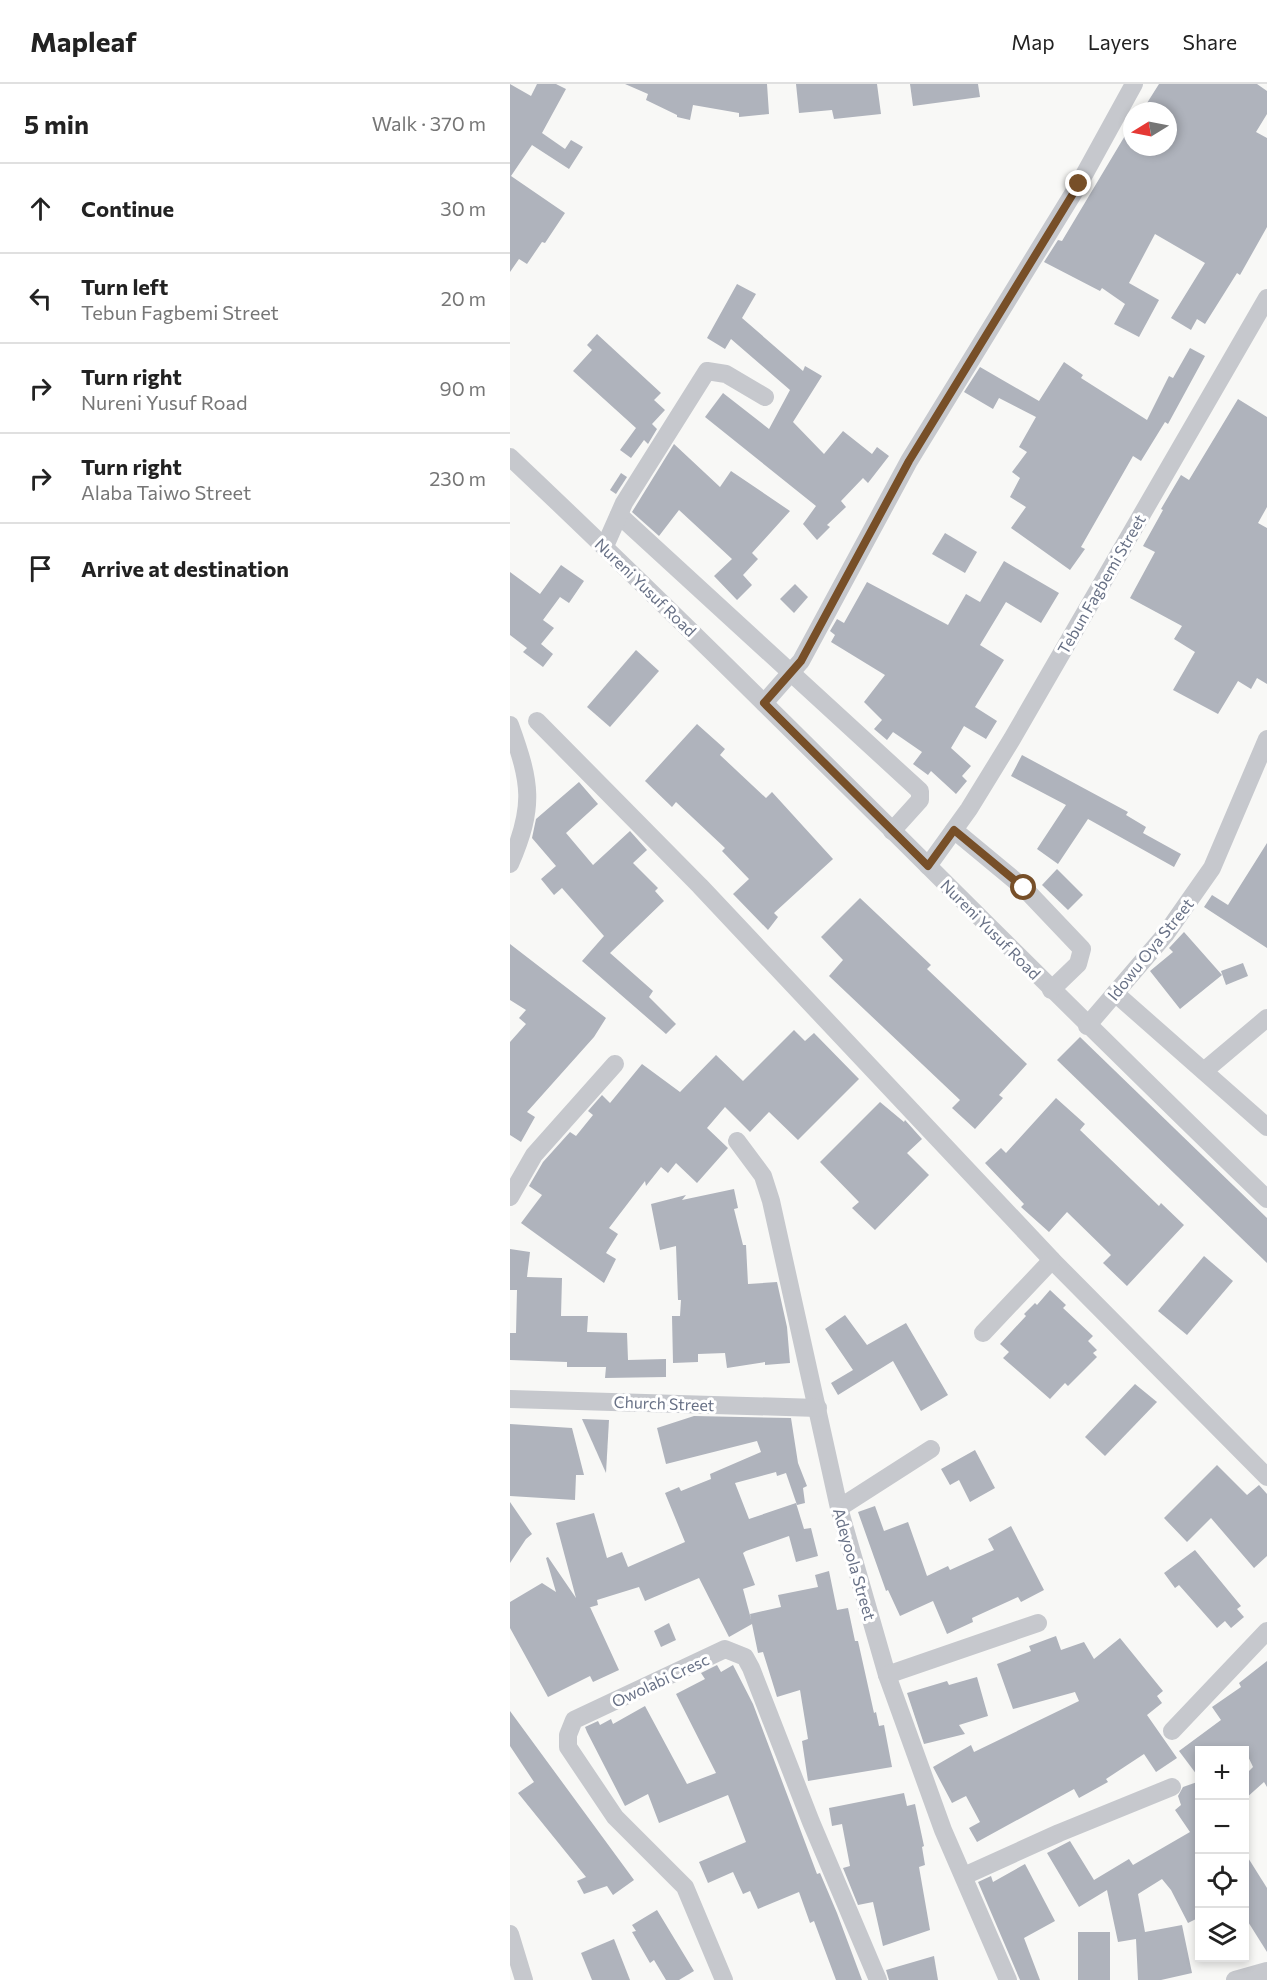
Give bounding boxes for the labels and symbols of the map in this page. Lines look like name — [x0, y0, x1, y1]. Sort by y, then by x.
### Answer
north arrow — [1123, 102, 1177, 156]
route end — [1065, 170, 1091, 196]
street label: Tebun Fagbemi Street — [1053, 510, 1149, 657]
street label: Nureni Yusuf Road — [591, 534, 701, 640]
route start — [1010, 874, 1036, 900]
street label: Nureni Yusuf Road — [937, 875, 1045, 983]
street label: Idowu Oya Street — [1103, 894, 1197, 1004]
street label: Church Street — [613, 1392, 715, 1414]
street label: Adeyoola Street — [830, 1506, 880, 1623]
street label: Owolabi Cresc — [608, 1649, 712, 1711]

